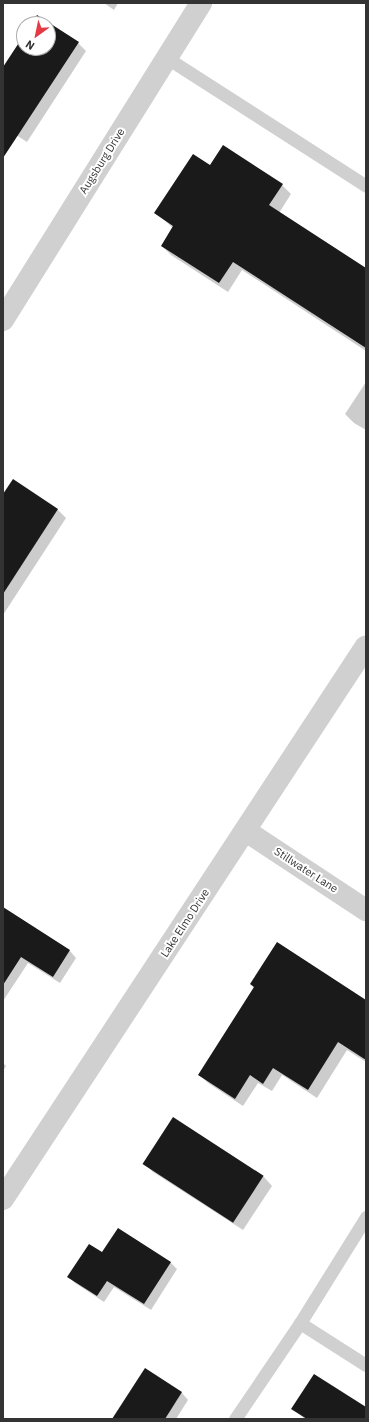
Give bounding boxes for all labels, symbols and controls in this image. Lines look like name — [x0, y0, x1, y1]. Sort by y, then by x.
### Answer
north arrow — [16, 16, 56, 56]
text: N — [23, 37, 37, 53]
street label: Augsburg Drive — [77, 126, 127, 196]
street label: Stillwater Lane — [272, 845, 340, 895]
street label: Lake Elmo Drive — [158, 886, 212, 960]

